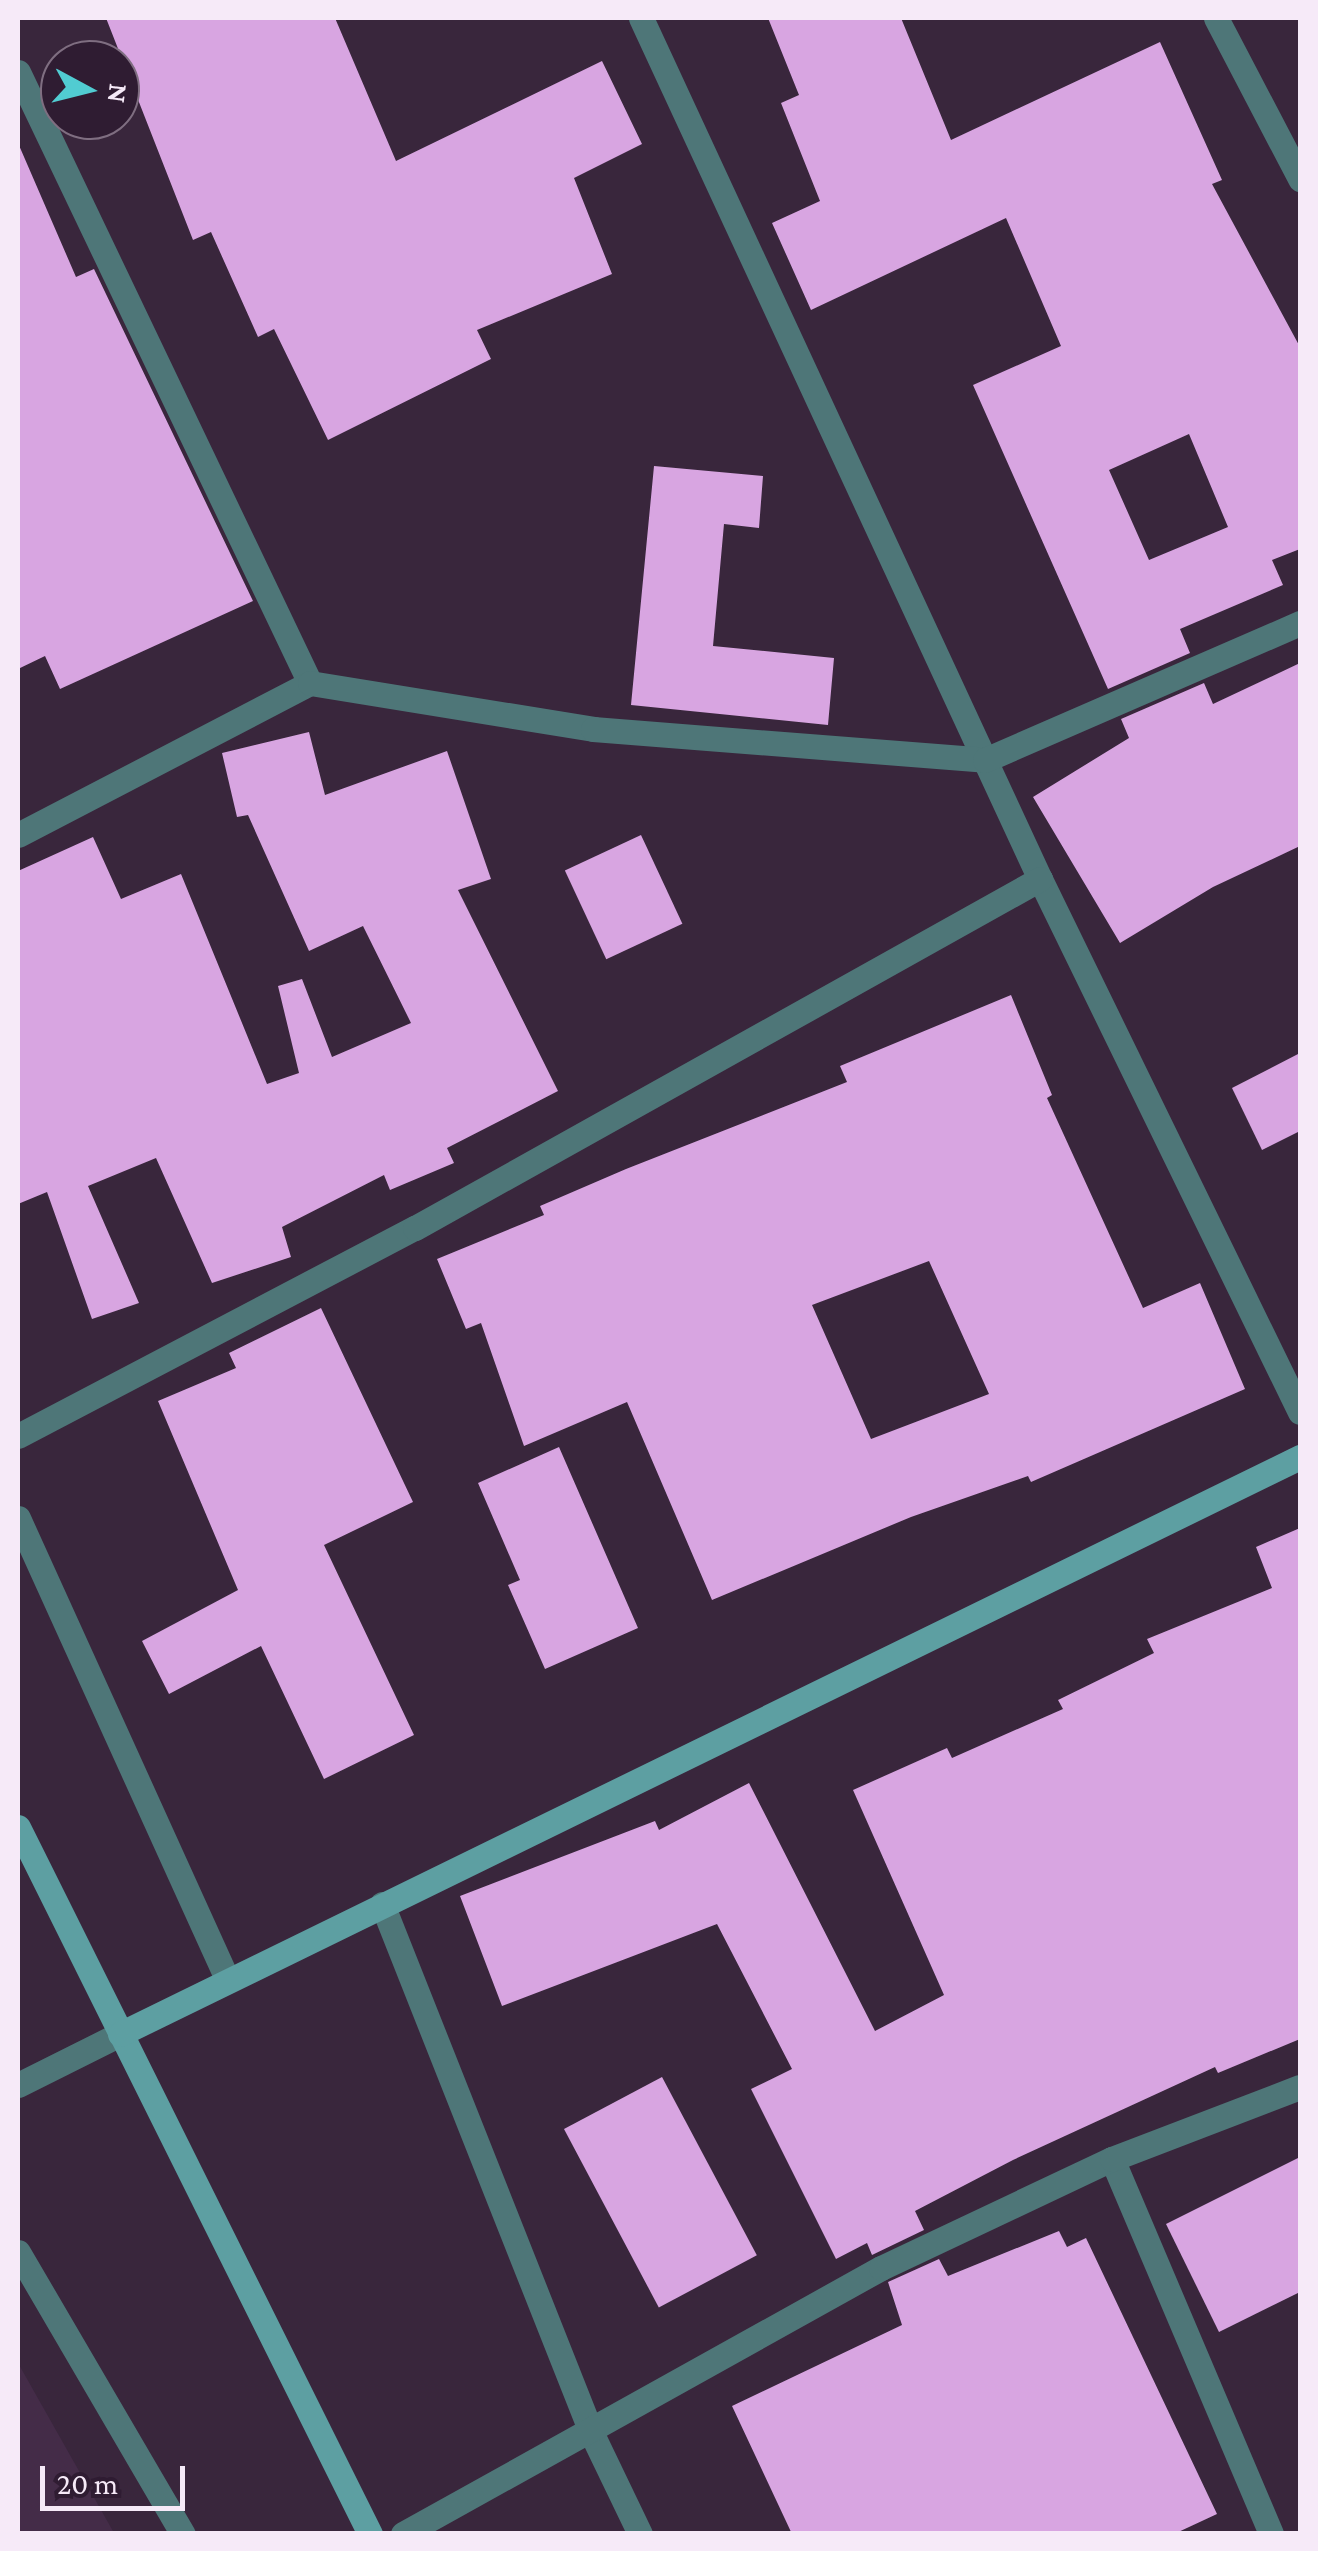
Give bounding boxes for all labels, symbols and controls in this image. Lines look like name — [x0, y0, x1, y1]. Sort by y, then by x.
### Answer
north arrow — [40, 40, 140, 140]
text: N — [102, 82, 135, 105]
scale bar — [45, 2446, 190, 2508]
text: 20 m — [57, 2467, 118, 2500]

